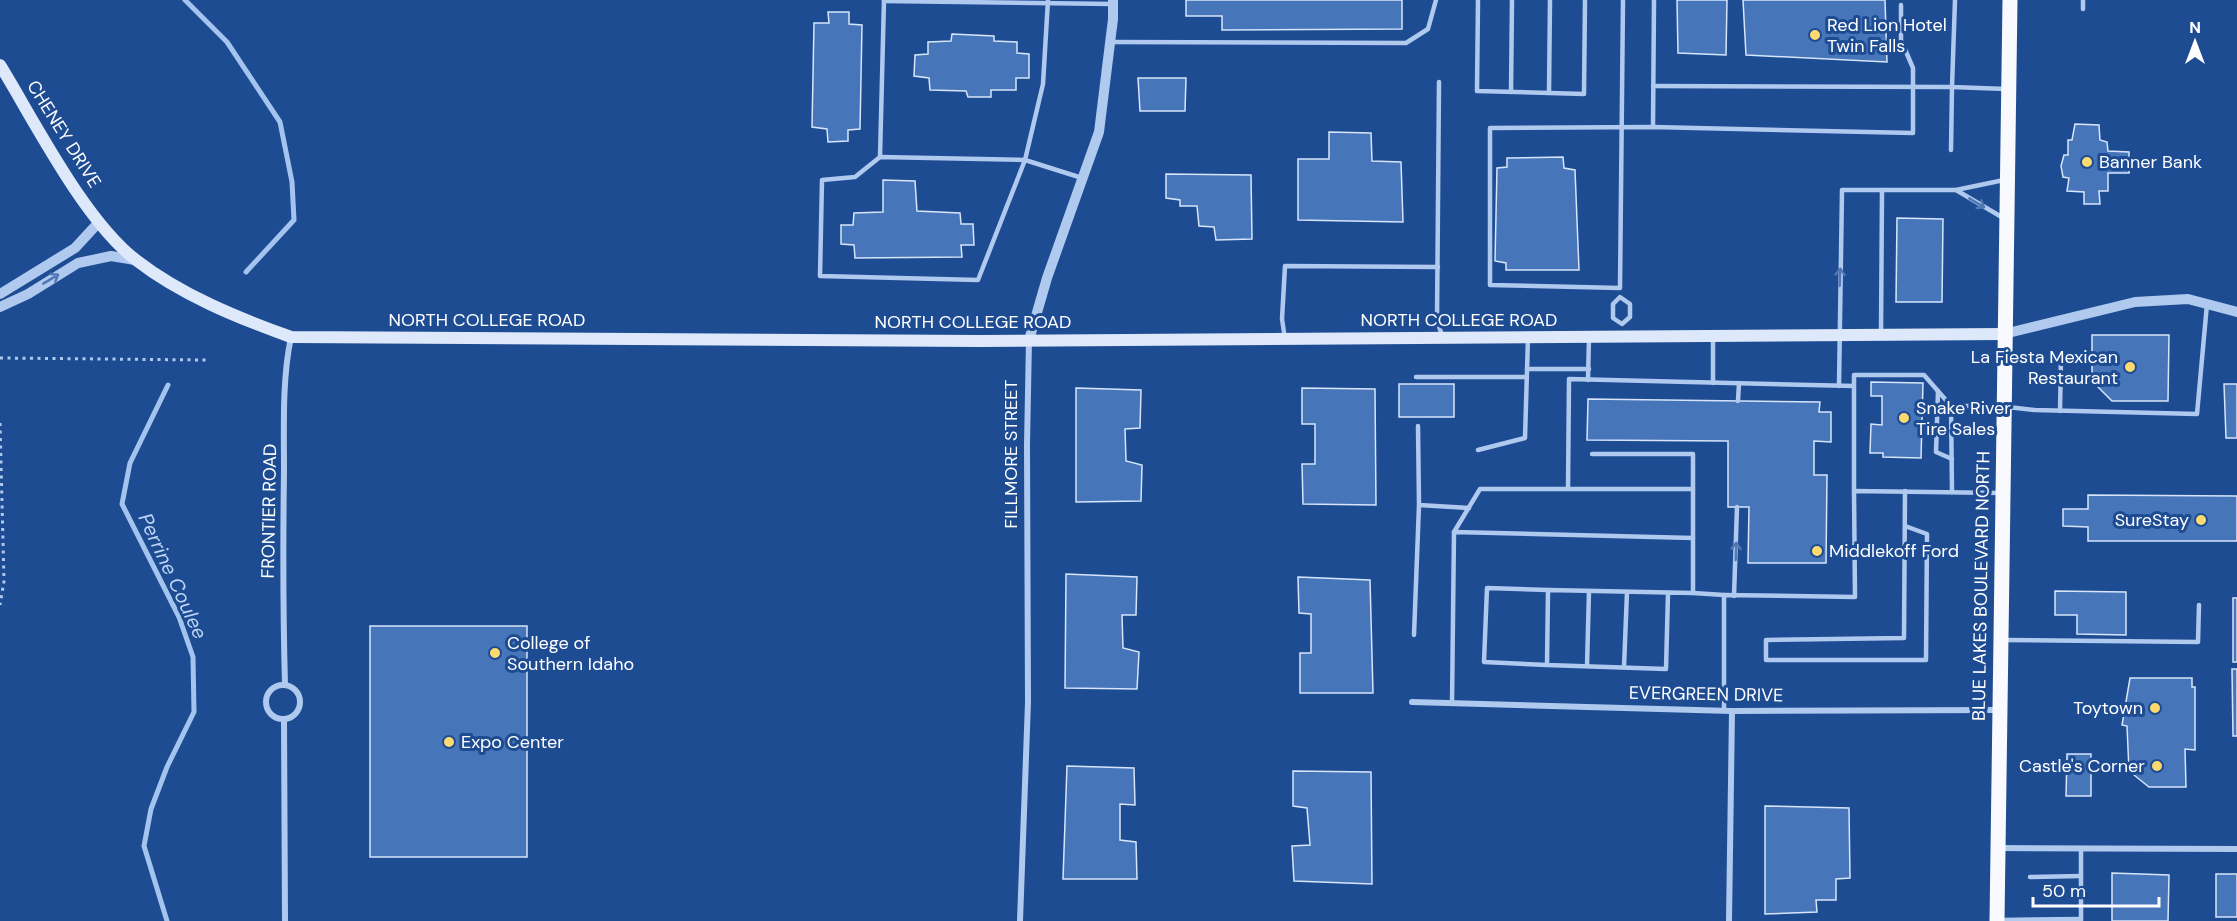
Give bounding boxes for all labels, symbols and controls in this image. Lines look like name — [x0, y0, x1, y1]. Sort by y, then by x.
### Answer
north arrow — [2165, 12, 2225, 72]
place label: Red Lion Hotel Twin Falls — [1827, 13, 1947, 58]
text: N — [2189, 17, 2201, 38]
marker: Red Lion Hotel Twin Falls — [1808, 28, 1822, 42]
street label: CHENEY DRIVE — [21, 76, 107, 192]
place label: Banner Bank — [2099, 150, 2202, 174]
marker: Banner Bank — [2080, 155, 2094, 169]
one-way arrow — [1968, 197, 1985, 209]
one-way arrow — [1834, 267, 1846, 287]
one-way arrow — [42, 273, 59, 285]
street label: NORTH COLLEGE ROAD — [389, 308, 585, 332]
street label: NORTH COLLEGE ROAD — [1361, 308, 1557, 332]
street label: NORTH COLLEGE ROAD — [875, 310, 1071, 334]
place label: La Fiesta Mexican Restaurant — [1971, 345, 2118, 390]
marker: La Fiesta Mexican Restaurant — [2123, 360, 2137, 374]
street label: FILLMORE STREET — [999, 380, 1023, 528]
place label: Snake River Tire Sales — [1916, 396, 2011, 441]
marker: Snake River Tire Sales — [1897, 411, 1911, 425]
street label: FRONTIER ROAD — [256, 443, 282, 579]
street label: BLUE LAKES BOULEVARD NORTH — [1967, 451, 1995, 721]
place label: SureStay — [2115, 508, 2189, 532]
water label: Perrine Coulee — [132, 509, 214, 643]
marker: SureStay — [2194, 513, 2208, 527]
place label: Middlekoff Ford — [1829, 539, 1959, 563]
one-way arrow — [1730, 542, 1741, 562]
marker: Middlekoff Ford — [1810, 544, 1824, 558]
place label: College of Southern Idaho — [507, 631, 634, 676]
marker: College of Southern Idaho — [488, 646, 502, 660]
street label: EVERGREEN DRIVE — [1629, 681, 1783, 707]
place label: Toytown — [2073, 696, 2143, 720]
marker: Toytown — [2148, 701, 2162, 715]
place label: Expo Center — [461, 730, 564, 754]
marker: Expo Center — [442, 735, 456, 749]
place label: Castle's Corner — [2019, 754, 2145, 778]
marker: Castle's Corner — [2150, 759, 2164, 773]
scale bar — [2033, 870, 2159, 908]
text: 50 m — [2042, 879, 2086, 903]

